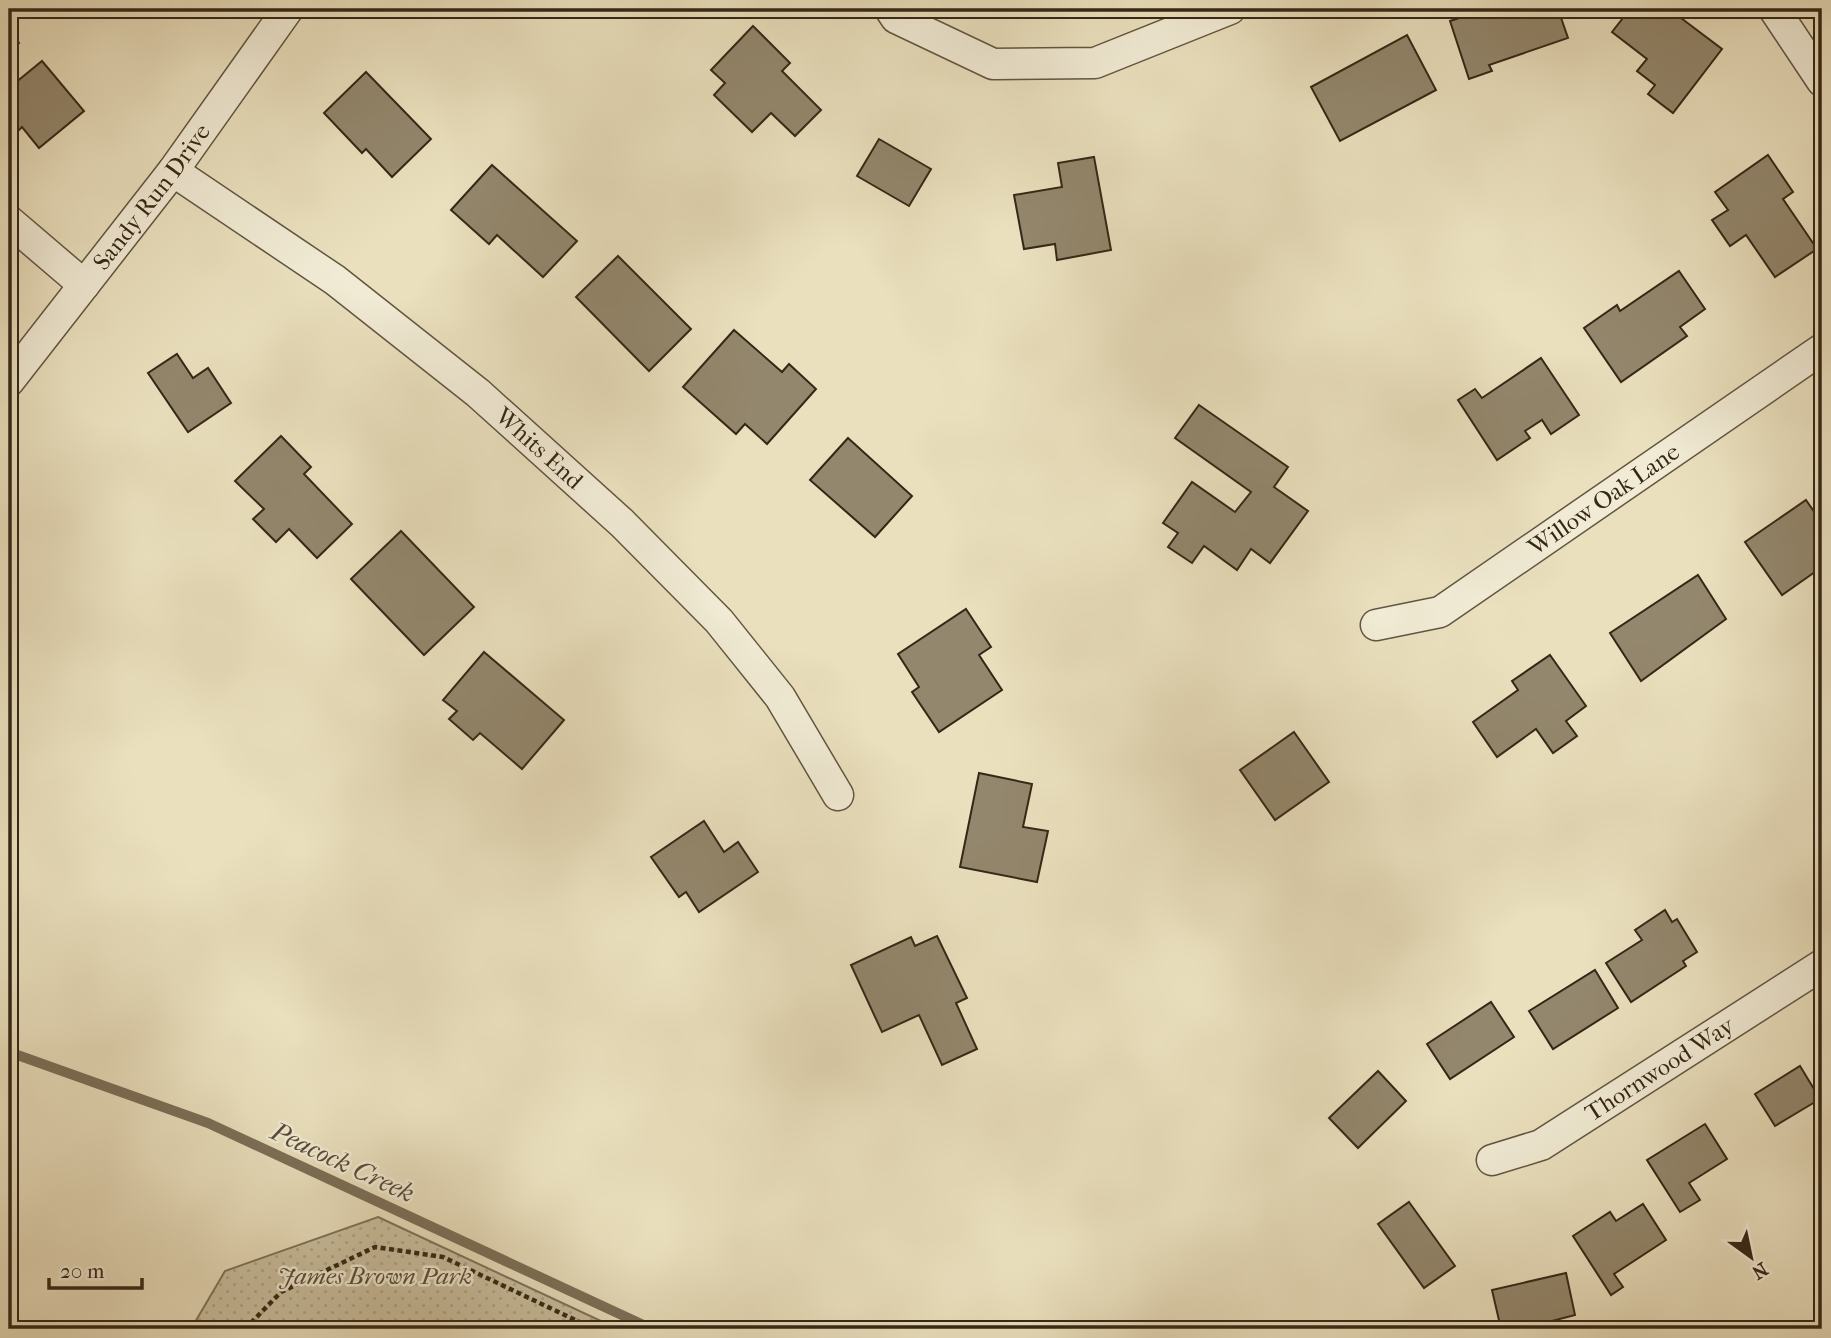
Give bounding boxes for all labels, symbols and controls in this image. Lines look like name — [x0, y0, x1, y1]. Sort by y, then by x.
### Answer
street label: Sandy Run Drive — [87, 118, 216, 276]
street label: Whits End — [489, 401, 589, 496]
street label: Willow Oak Lane — [1522, 437, 1685, 562]
street label: Thornwood Way — [1580, 1010, 1740, 1127]
water label: Peacock Creek — [265, 1115, 419, 1209]
north arrow — [1716, 1222, 1786, 1292]
scale bar — [49, 1247, 142, 1291]
text: N — [1747, 1257, 1772, 1284]
text: 20 m — [60, 1259, 105, 1283]
park label: James Brown Park — [278, 1262, 472, 1290]

